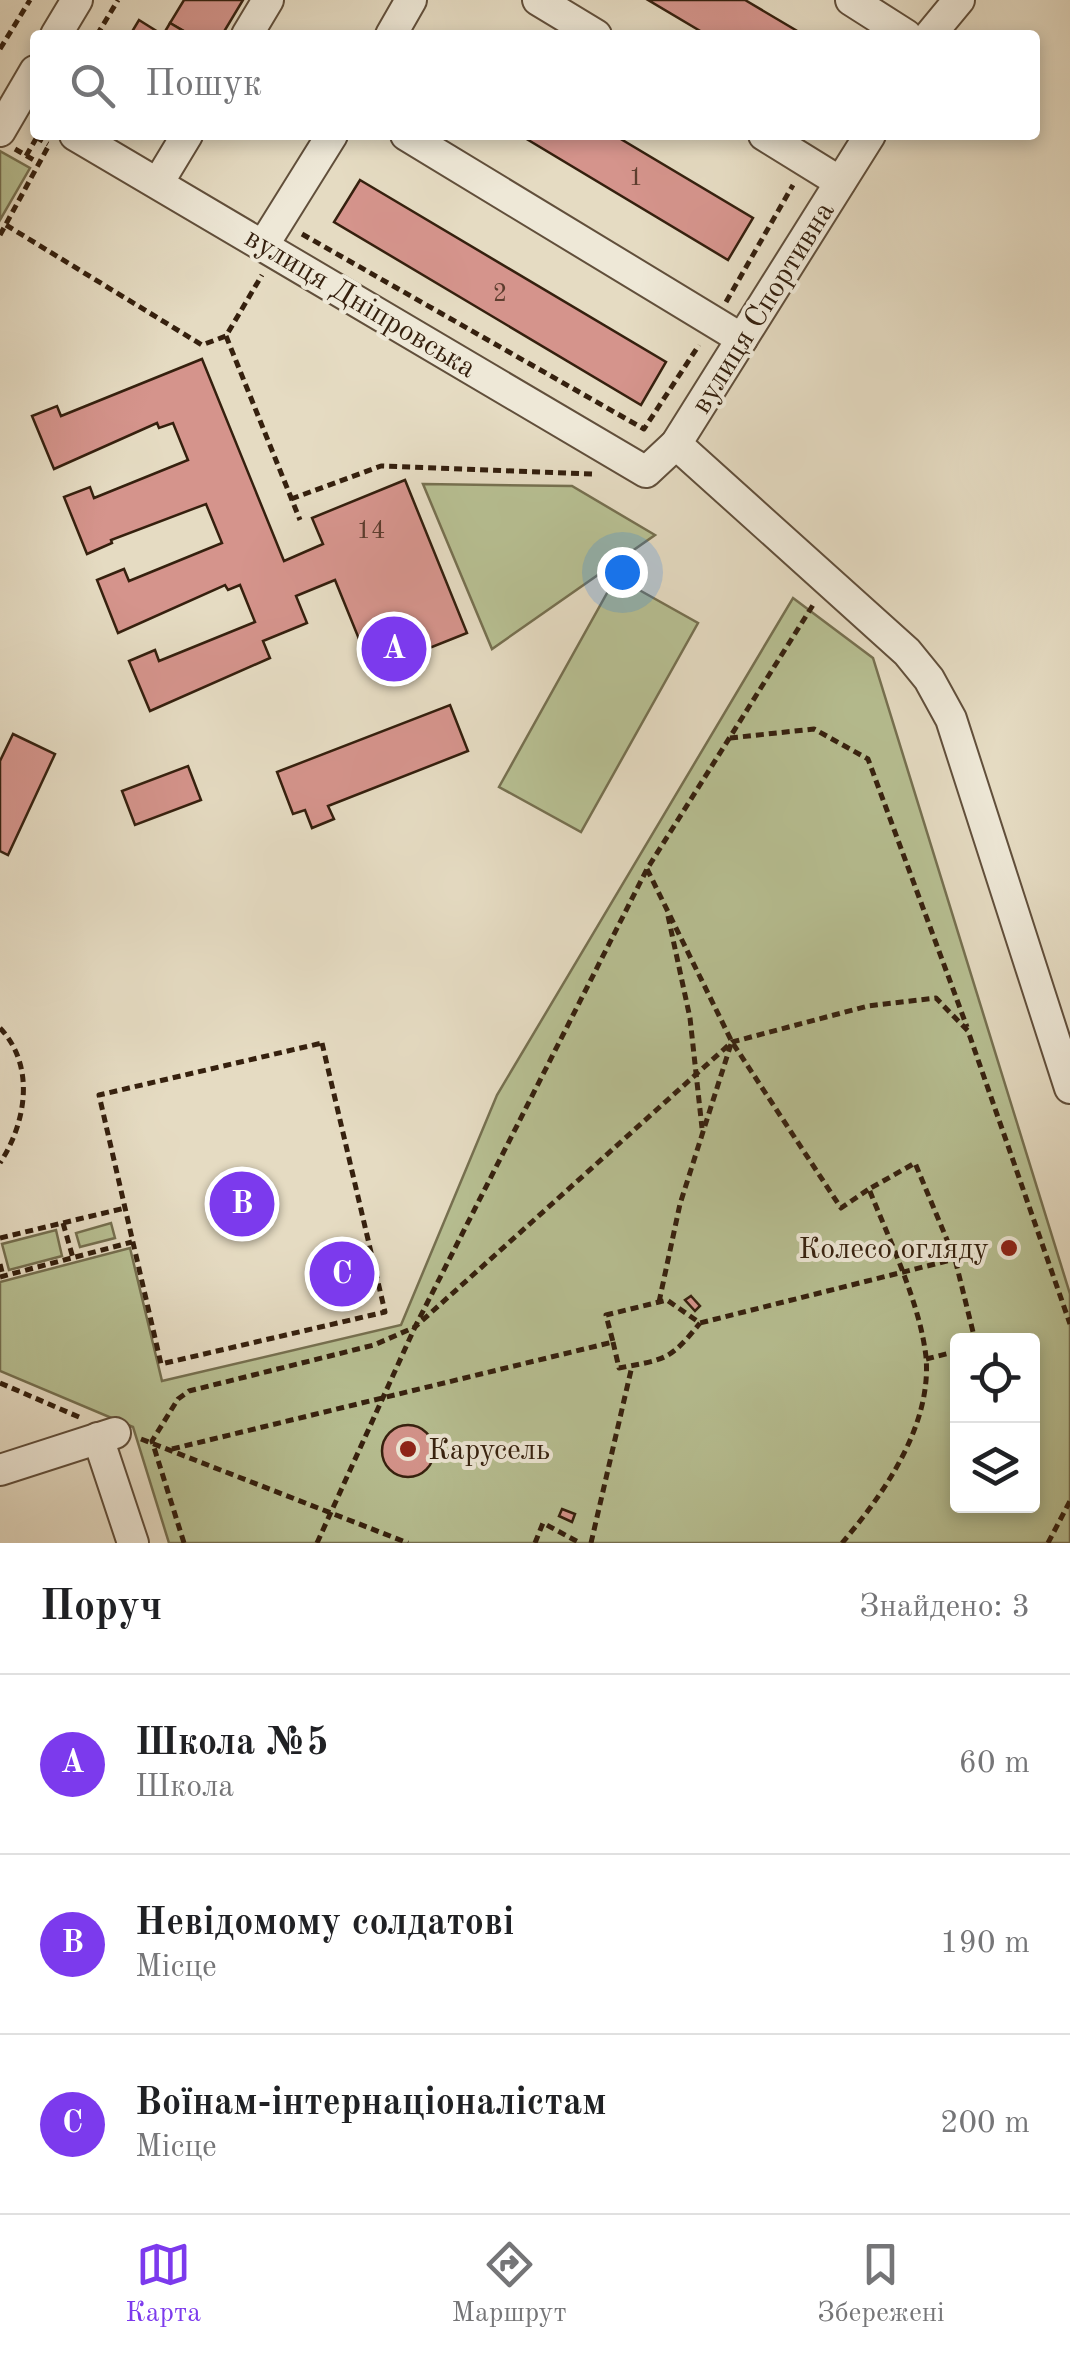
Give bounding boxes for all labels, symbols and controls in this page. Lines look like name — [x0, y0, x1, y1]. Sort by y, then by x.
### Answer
search box — [30, 30, 1040, 140]
icon: search — [65, 58, 120, 113]
text: Пошук — [145, 66, 262, 104]
house number: 1 — [629, 166, 643, 191]
street label: вулиця Спортивна — [687, 197, 841, 419]
street label: вулиця Дніпровська — [239, 223, 481, 385]
house number: 2 — [493, 282, 507, 307]
house number: 14 — [356, 519, 386, 544]
your location — [597, 547, 648, 598]
pin: A — [362, 612, 426, 686]
pin: B — [210, 1166, 274, 1242]
place label: Колесо огляду — [798, 1235, 989, 1265]
pin: C — [310, 1236, 374, 1312]
marker: Колесо огляду — [998, 1237, 1020, 1259]
map controls — [950, 1333, 1040, 1513]
button: locate — [950, 1333, 1040, 1423]
button: layers — [950, 1423, 1040, 1513]
place label: Карусель — [428, 1436, 550, 1466]
marker: Карусель — [397, 1438, 419, 1460]
text: Поруч — [40, 1587, 162, 1629]
text: Знайдено: 3 — [859, 1592, 1030, 1624]
text: Школа №5 — [135, 1725, 329, 1763]
text: A — [60, 1748, 85, 1780]
text: 60 m — [959, 1748, 1030, 1780]
text: Школа — [135, 1772, 234, 1804]
text: Невідомому солдатові — [135, 1905, 514, 1943]
text: B — [61, 1928, 84, 1960]
text: 190 m — [940, 1928, 1030, 1960]
text: Місце — [135, 1952, 217, 1984]
text: Воїнам-інтернаціоналістам — [135, 2085, 607, 2123]
text: C — [62, 2108, 83, 2140]
text: 200 m — [940, 2108, 1030, 2140]
text: Місце — [135, 2132, 217, 2164]
tab: Карта — [125, 2237, 201, 2332]
tab: Маршрут — [452, 2237, 567, 2332]
tab: Збережені — [817, 2237, 945, 2332]

